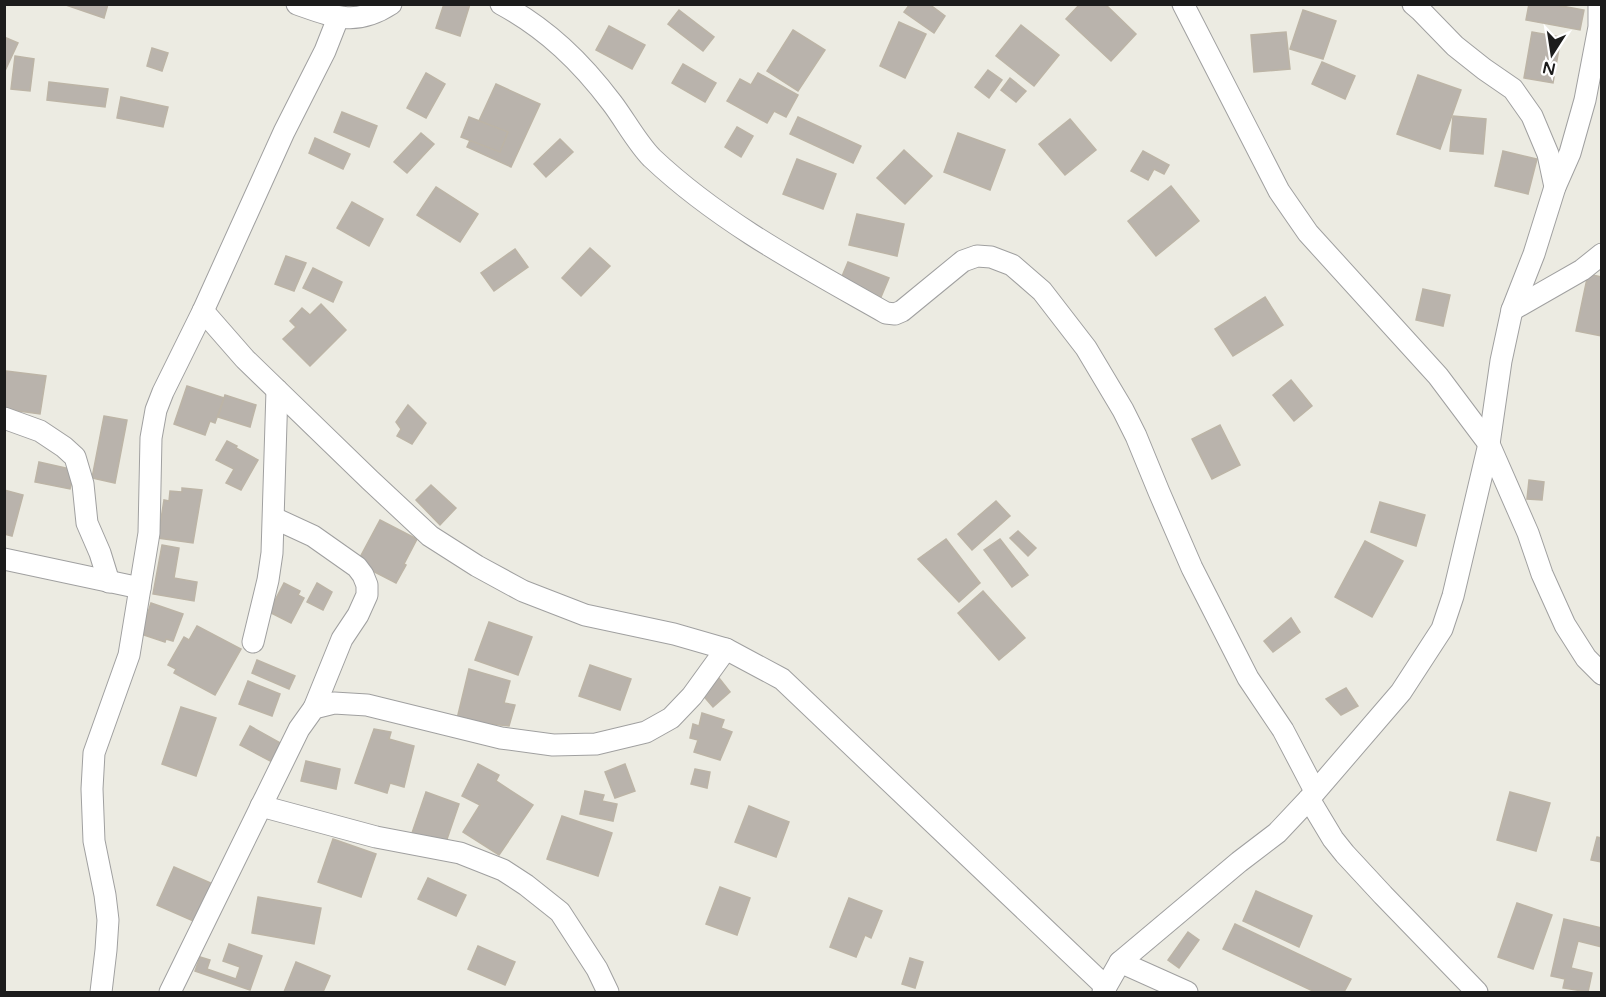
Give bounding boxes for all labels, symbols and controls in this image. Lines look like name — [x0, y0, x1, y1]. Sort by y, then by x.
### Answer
north arrow — [1522, 24, 1582, 84]
text: N — [1541, 57, 1557, 79]

